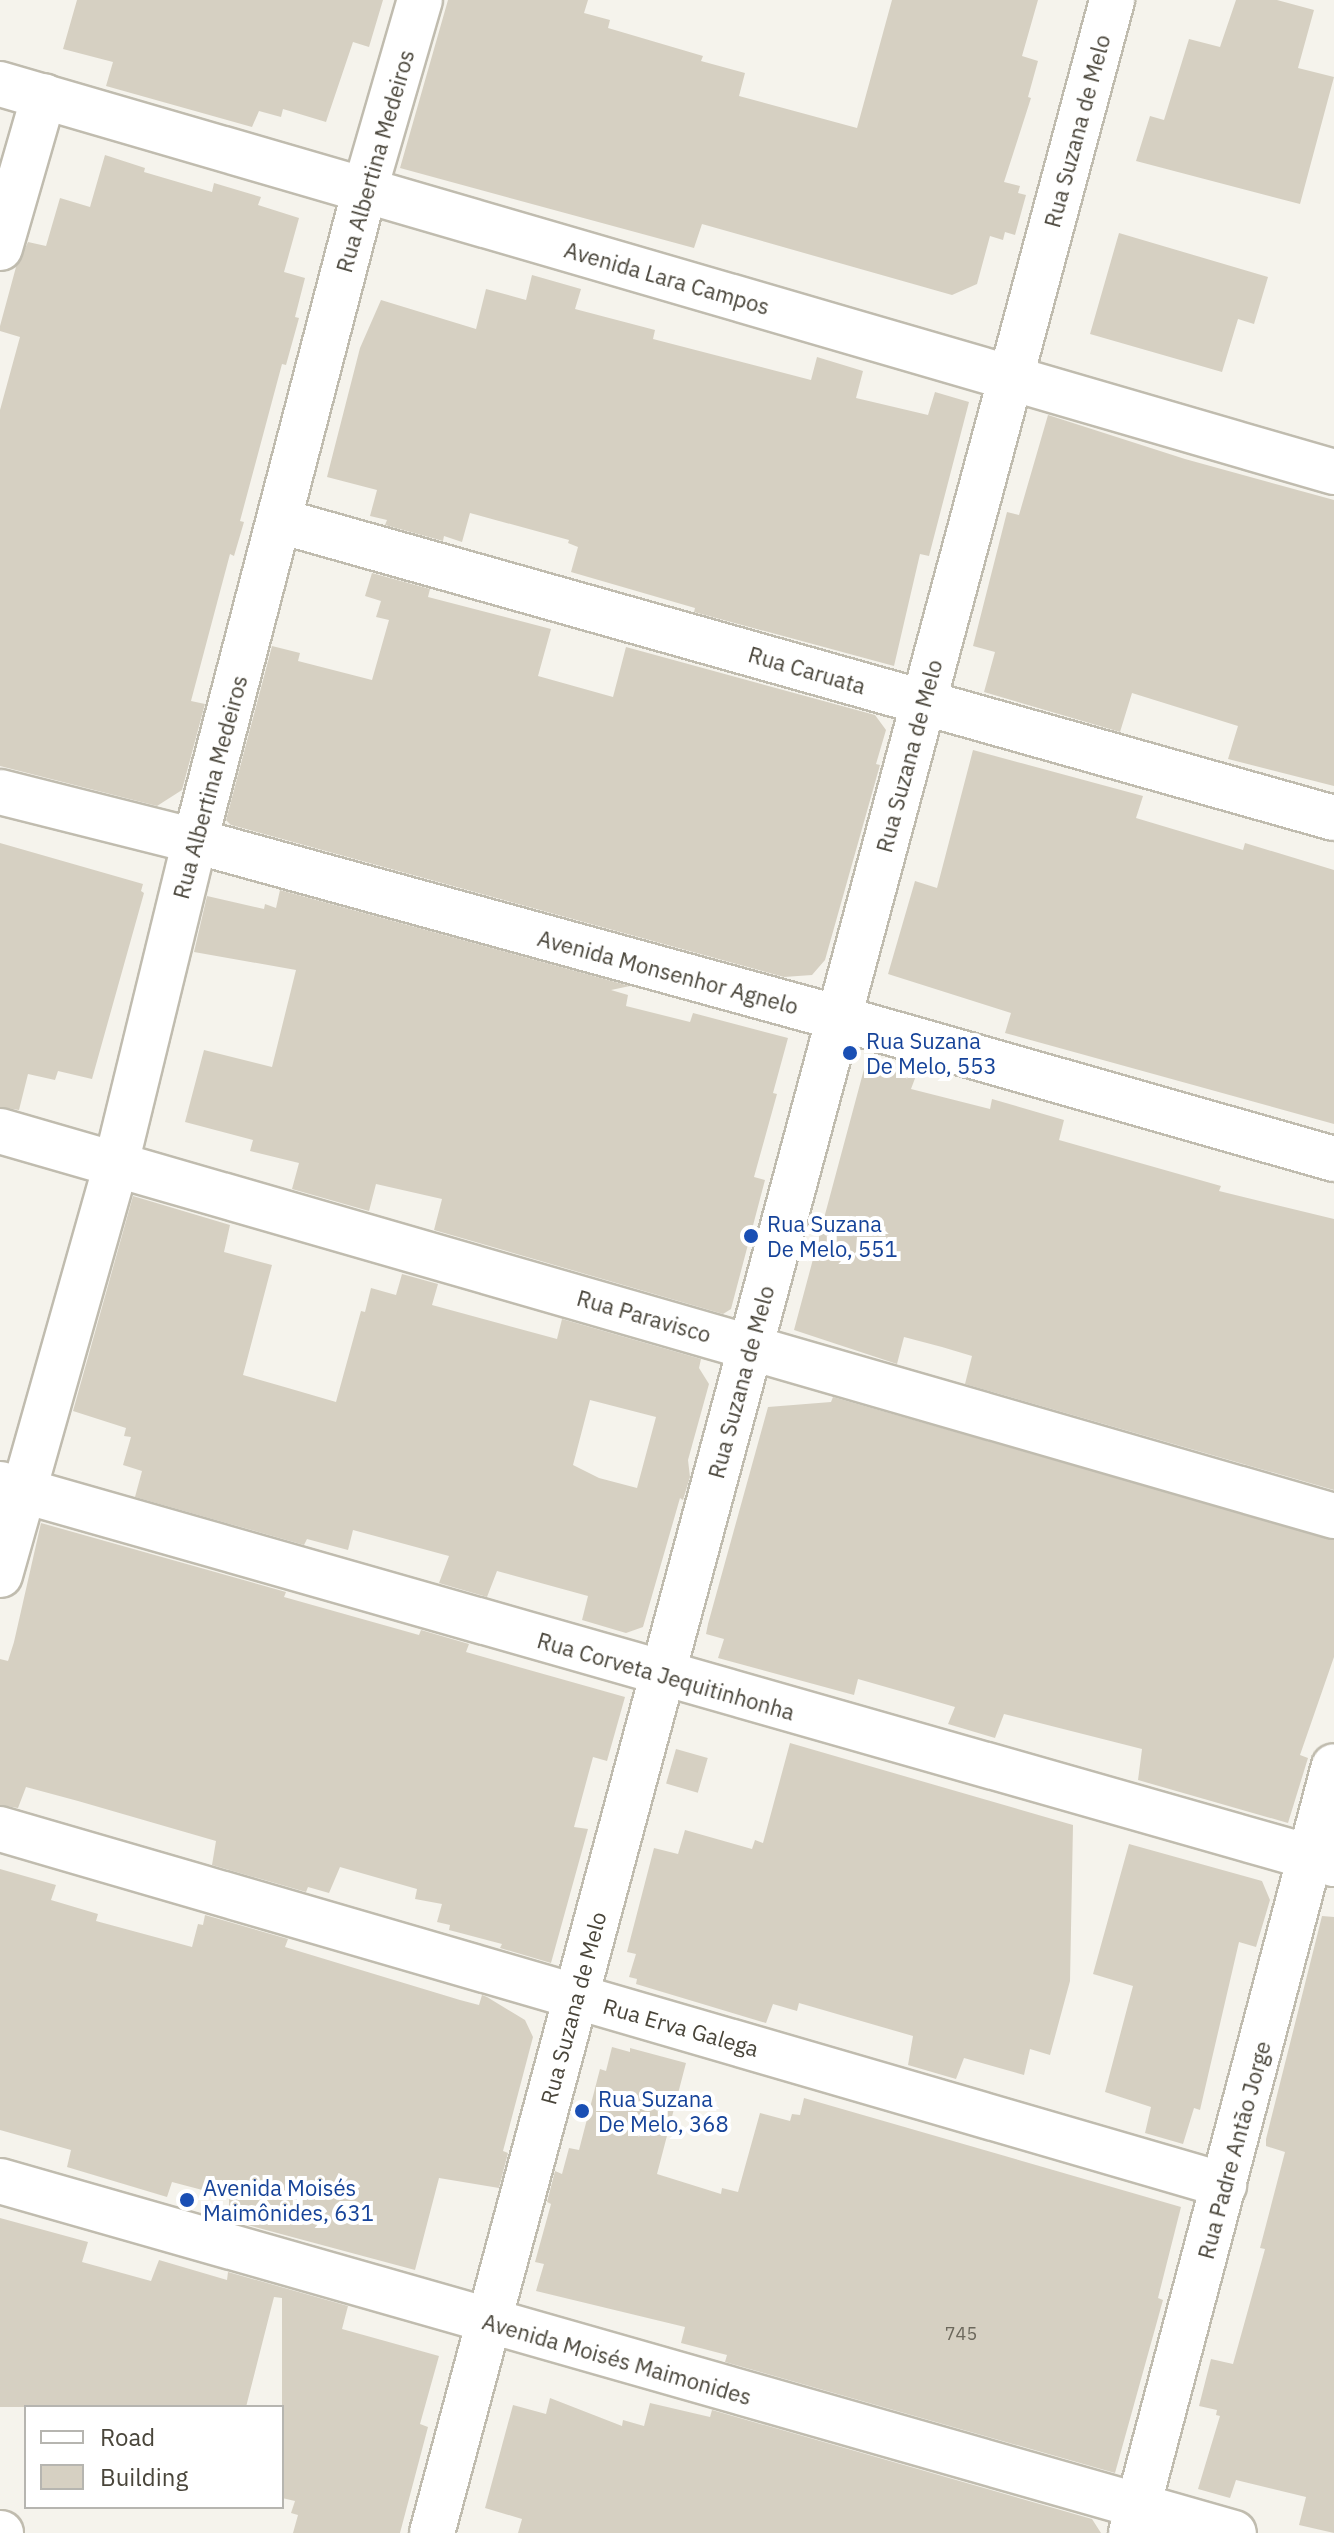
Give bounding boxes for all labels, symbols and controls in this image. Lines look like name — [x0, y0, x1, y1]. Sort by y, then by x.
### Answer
street label: Rua Suzana de Melo — [1039, 32, 1115, 230]
street label: Rua Albertina Medeiros — [331, 47, 419, 275]
street label: Avenida Lara Campos — [561, 236, 773, 320]
street label: Rua Caruata — [745, 641, 869, 699]
street label: Rua Suzana de Melo — [871, 657, 947, 855]
street label: Rua Albertina Medeiros — [167, 672, 253, 902]
street label: Avenida Monsenhor Agnelo — [535, 924, 801, 1020]
place label: Rua Suzana De Melo, 553 — [866, 1027, 997, 1078]
marker: Rua Suzana De Melo, 553 — [841, 1044, 859, 1062]
place label: Rua Suzana De Melo, 551 — [767, 1210, 898, 1262]
marker: Rua Suzana De Melo, 551 — [742, 1227, 760, 1245]
street label: Rua Suzana de Melo — [703, 1283, 779, 1481]
street label: Rua Paravisco — [574, 1284, 714, 1348]
street label: Rua Corveta Jequitinhonha — [534, 1627, 798, 1725]
street label: Rua Suzana de Melo — [535, 1909, 611, 2107]
street label: Rua Erva Galega — [600, 1992, 762, 2062]
street label: Rua Padre Antão Jorge — [1192, 2038, 1276, 2262]
place label: Rua Suzana De Melo, 368 — [598, 2085, 729, 2136]
marker: Rua Suzana De Melo, 368 — [573, 2102, 591, 2120]
place label: Avenida Moisés Maimônides, 631 — [203, 2174, 374, 2226]
marker: Avenida Moisés Maimônides, 631 — [178, 2191, 196, 2209]
street label: Avenida Moisés Maimonides — [479, 2308, 755, 2410]
house number: 745 — [945, 2323, 977, 2345]
legend — [24, 2405, 284, 2509]
text: Road — [100, 2421, 155, 2453]
text: Building — [100, 2461, 188, 2493]

